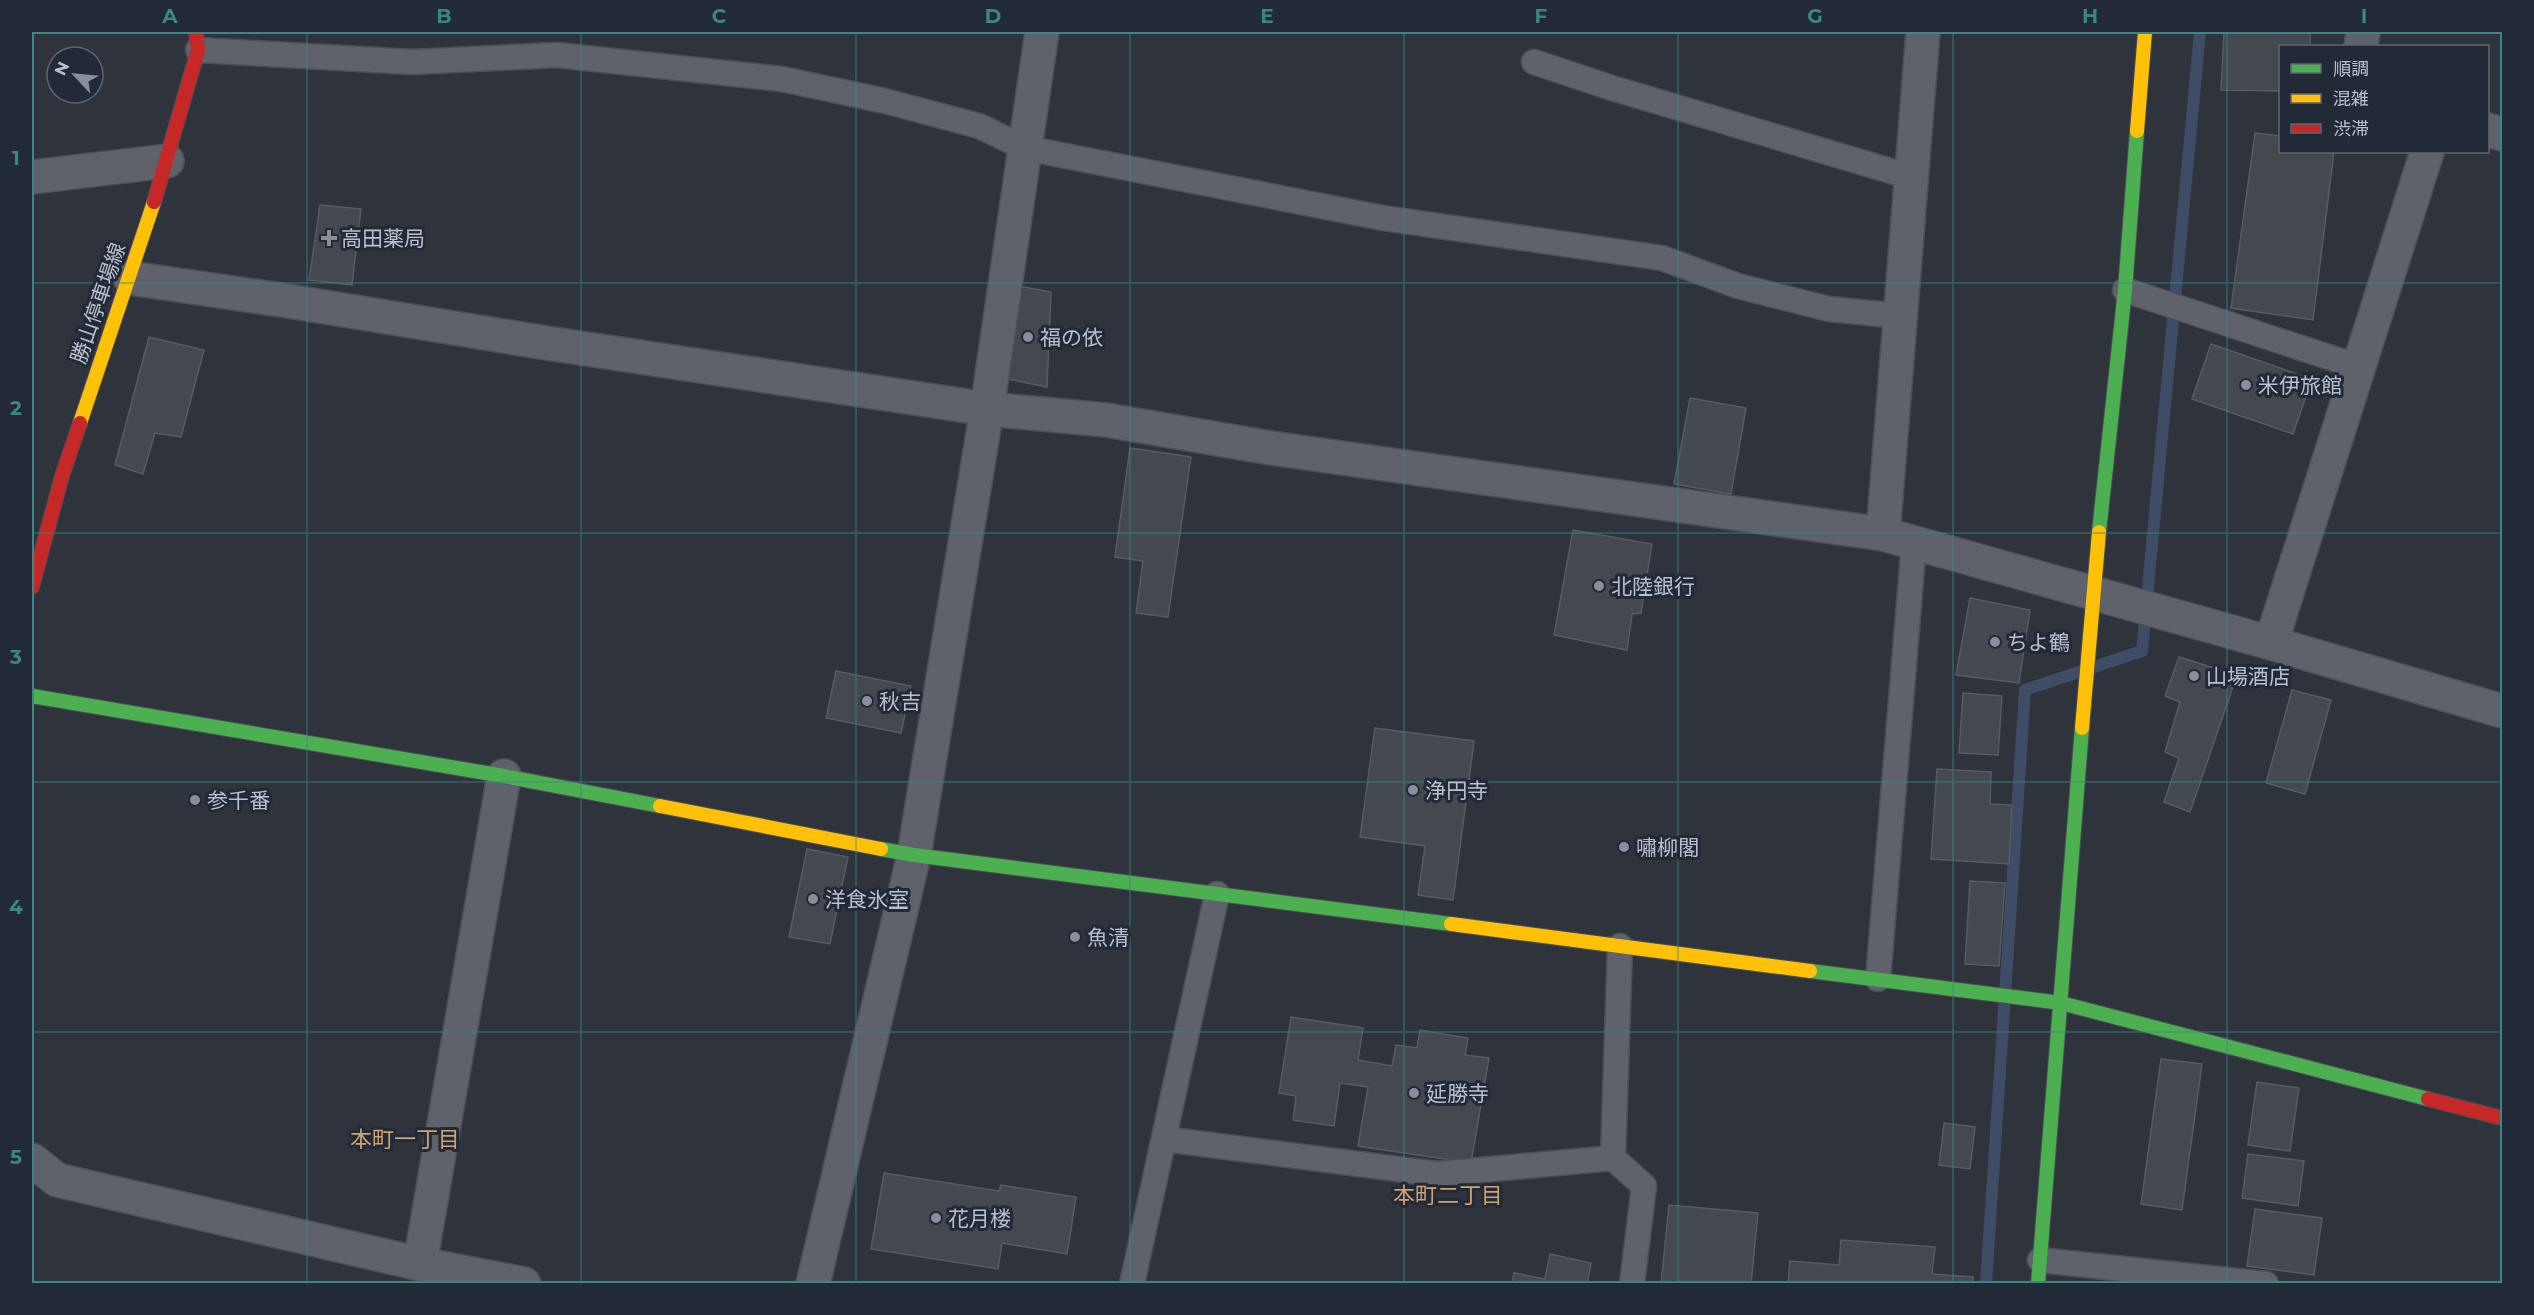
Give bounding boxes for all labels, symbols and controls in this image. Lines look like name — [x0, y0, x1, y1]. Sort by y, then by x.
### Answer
text: A — [161, 4, 178, 28]
text: B — [436, 4, 452, 28]
text: C — [712, 4, 727, 28]
text: D — [985, 4, 1001, 28]
text: E — [1260, 4, 1274, 28]
text: F — [1535, 4, 1548, 28]
text: G — [1807, 4, 1823, 28]
text: H — [2082, 4, 2098, 28]
text: I — [2361, 4, 2367, 28]
north arrow — [45, 45, 105, 105]
legend — [2279, 45, 2489, 153]
text: 順調 — [2333, 58, 2369, 80]
text: N — [51, 59, 73, 79]
text: 混雑 — [2333, 88, 2369, 110]
text: 渋滞 — [2333, 118, 2369, 140]
text: 1 — [12, 146, 20, 170]
place label: 高田薬局 — [341, 226, 425, 251]
marker: 高田薬局 — [322, 231, 336, 245]
street label: 勝山停車場線 — [66, 239, 130, 367]
place label: 福の依 — [1040, 325, 1103, 350]
marker: 福の依 — [1021, 330, 1035, 344]
place label: 米伊旅館 — [2258, 373, 2342, 398]
marker: 米伊旅館 — [2239, 378, 2253, 392]
text: 2 — [10, 396, 22, 420]
place label: 北陸銀行 — [1611, 574, 1695, 599]
marker: 北陸銀行 — [1592, 579, 1606, 593]
place label: ちよ鶴 — [2007, 630, 2070, 655]
marker: ちよ鶴 — [1988, 635, 2002, 649]
text: 3 — [9, 645, 22, 669]
place label: 山場酒店 — [2206, 664, 2290, 689]
marker: 山場酒店 — [2187, 669, 2201, 683]
place label: 秋吉 — [879, 689, 921, 714]
marker: 秋吉 — [860, 694, 874, 708]
place label: 浄円寺 — [1425, 778, 1488, 803]
marker: 浄円寺 — [1406, 783, 1420, 797]
place label: 参千番 — [207, 788, 270, 813]
marker: 参千番 — [188, 793, 202, 807]
place label: 嘯柳閣 — [1636, 835, 1699, 860]
marker: 嘯柳閣 — [1617, 840, 1631, 854]
place label: 洋食氷室 — [825, 887, 909, 912]
marker: 洋食氷室 — [806, 892, 820, 906]
text: 4 — [9, 895, 23, 919]
place label: 魚清 — [1087, 925, 1129, 950]
marker: 魚清 — [1068, 930, 1082, 944]
place label: 延勝寺 — [1426, 1081, 1489, 1106]
marker: 延勝寺 — [1407, 1086, 1421, 1100]
district label: 本町一丁目 — [350, 1126, 460, 1153]
text: 5 — [10, 1145, 22, 1169]
district label: 本町二丁目 — [1393, 1182, 1503, 1209]
place label: 花月楼 — [948, 1206, 1011, 1231]
marker: 花月楼 — [929, 1211, 943, 1225]

